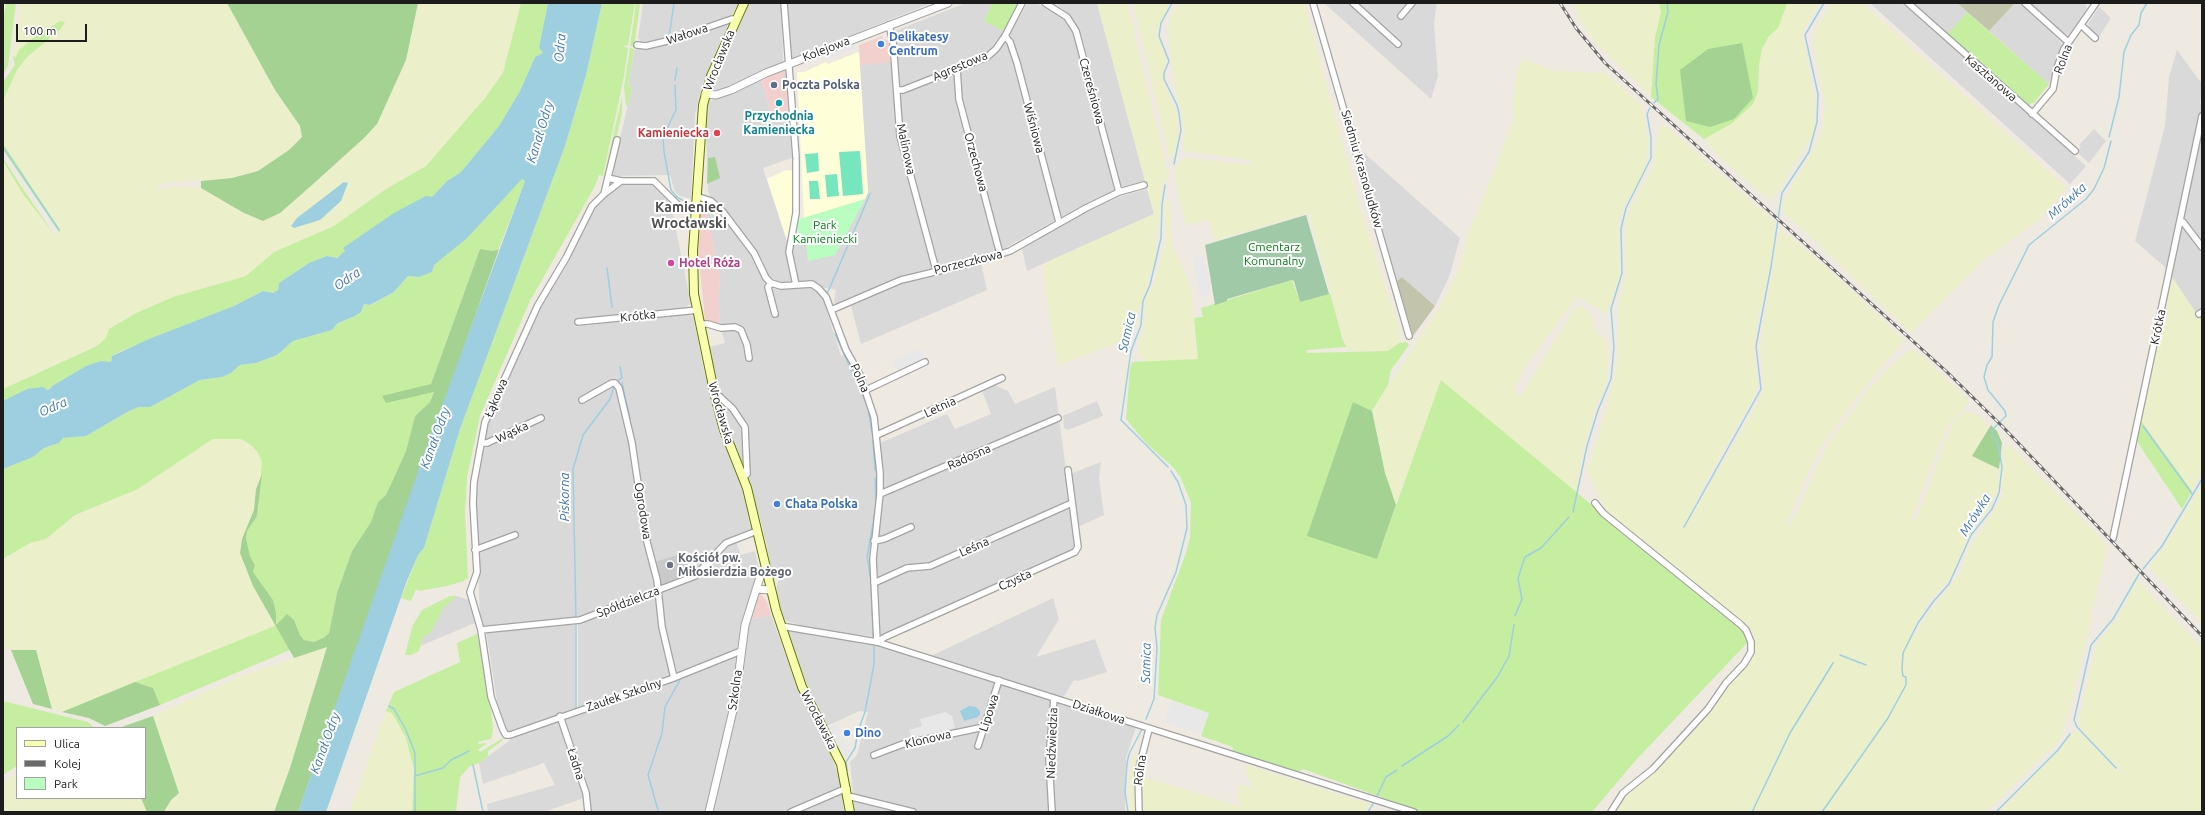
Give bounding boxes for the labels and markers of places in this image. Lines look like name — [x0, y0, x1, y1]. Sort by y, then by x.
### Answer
place label: Delikatesy Centrum — [889, 30, 949, 58]
marker: Delikatesy Centrum — [876, 39, 886, 49]
place label: Poczta Polska — [782, 78, 860, 92]
marker: Poczta Polska — [769, 80, 779, 90]
marker: Przychodnia Kamieniecka — [774, 98, 784, 108]
place label: Przychodnia Kamieniecka — [743, 109, 815, 137]
place label: Kamieniecka — [638, 126, 709, 140]
marker: Kamieniecka — [712, 128, 722, 138]
place label: Hotel Róża — [679, 256, 740, 270]
marker: Hotel Róża — [666, 258, 676, 268]
place label: Chata Polska — [785, 497, 858, 511]
marker: Chata Polska — [772, 499, 782, 509]
place label: Kościół pw. Miłosierdzia Bożego — [678, 551, 792, 579]
marker: Kościół pw. Miłosierdzia Bożego — [665, 560, 675, 570]
place label: Dino — [855, 726, 881, 740]
marker: Dino — [842, 728, 852, 738]

